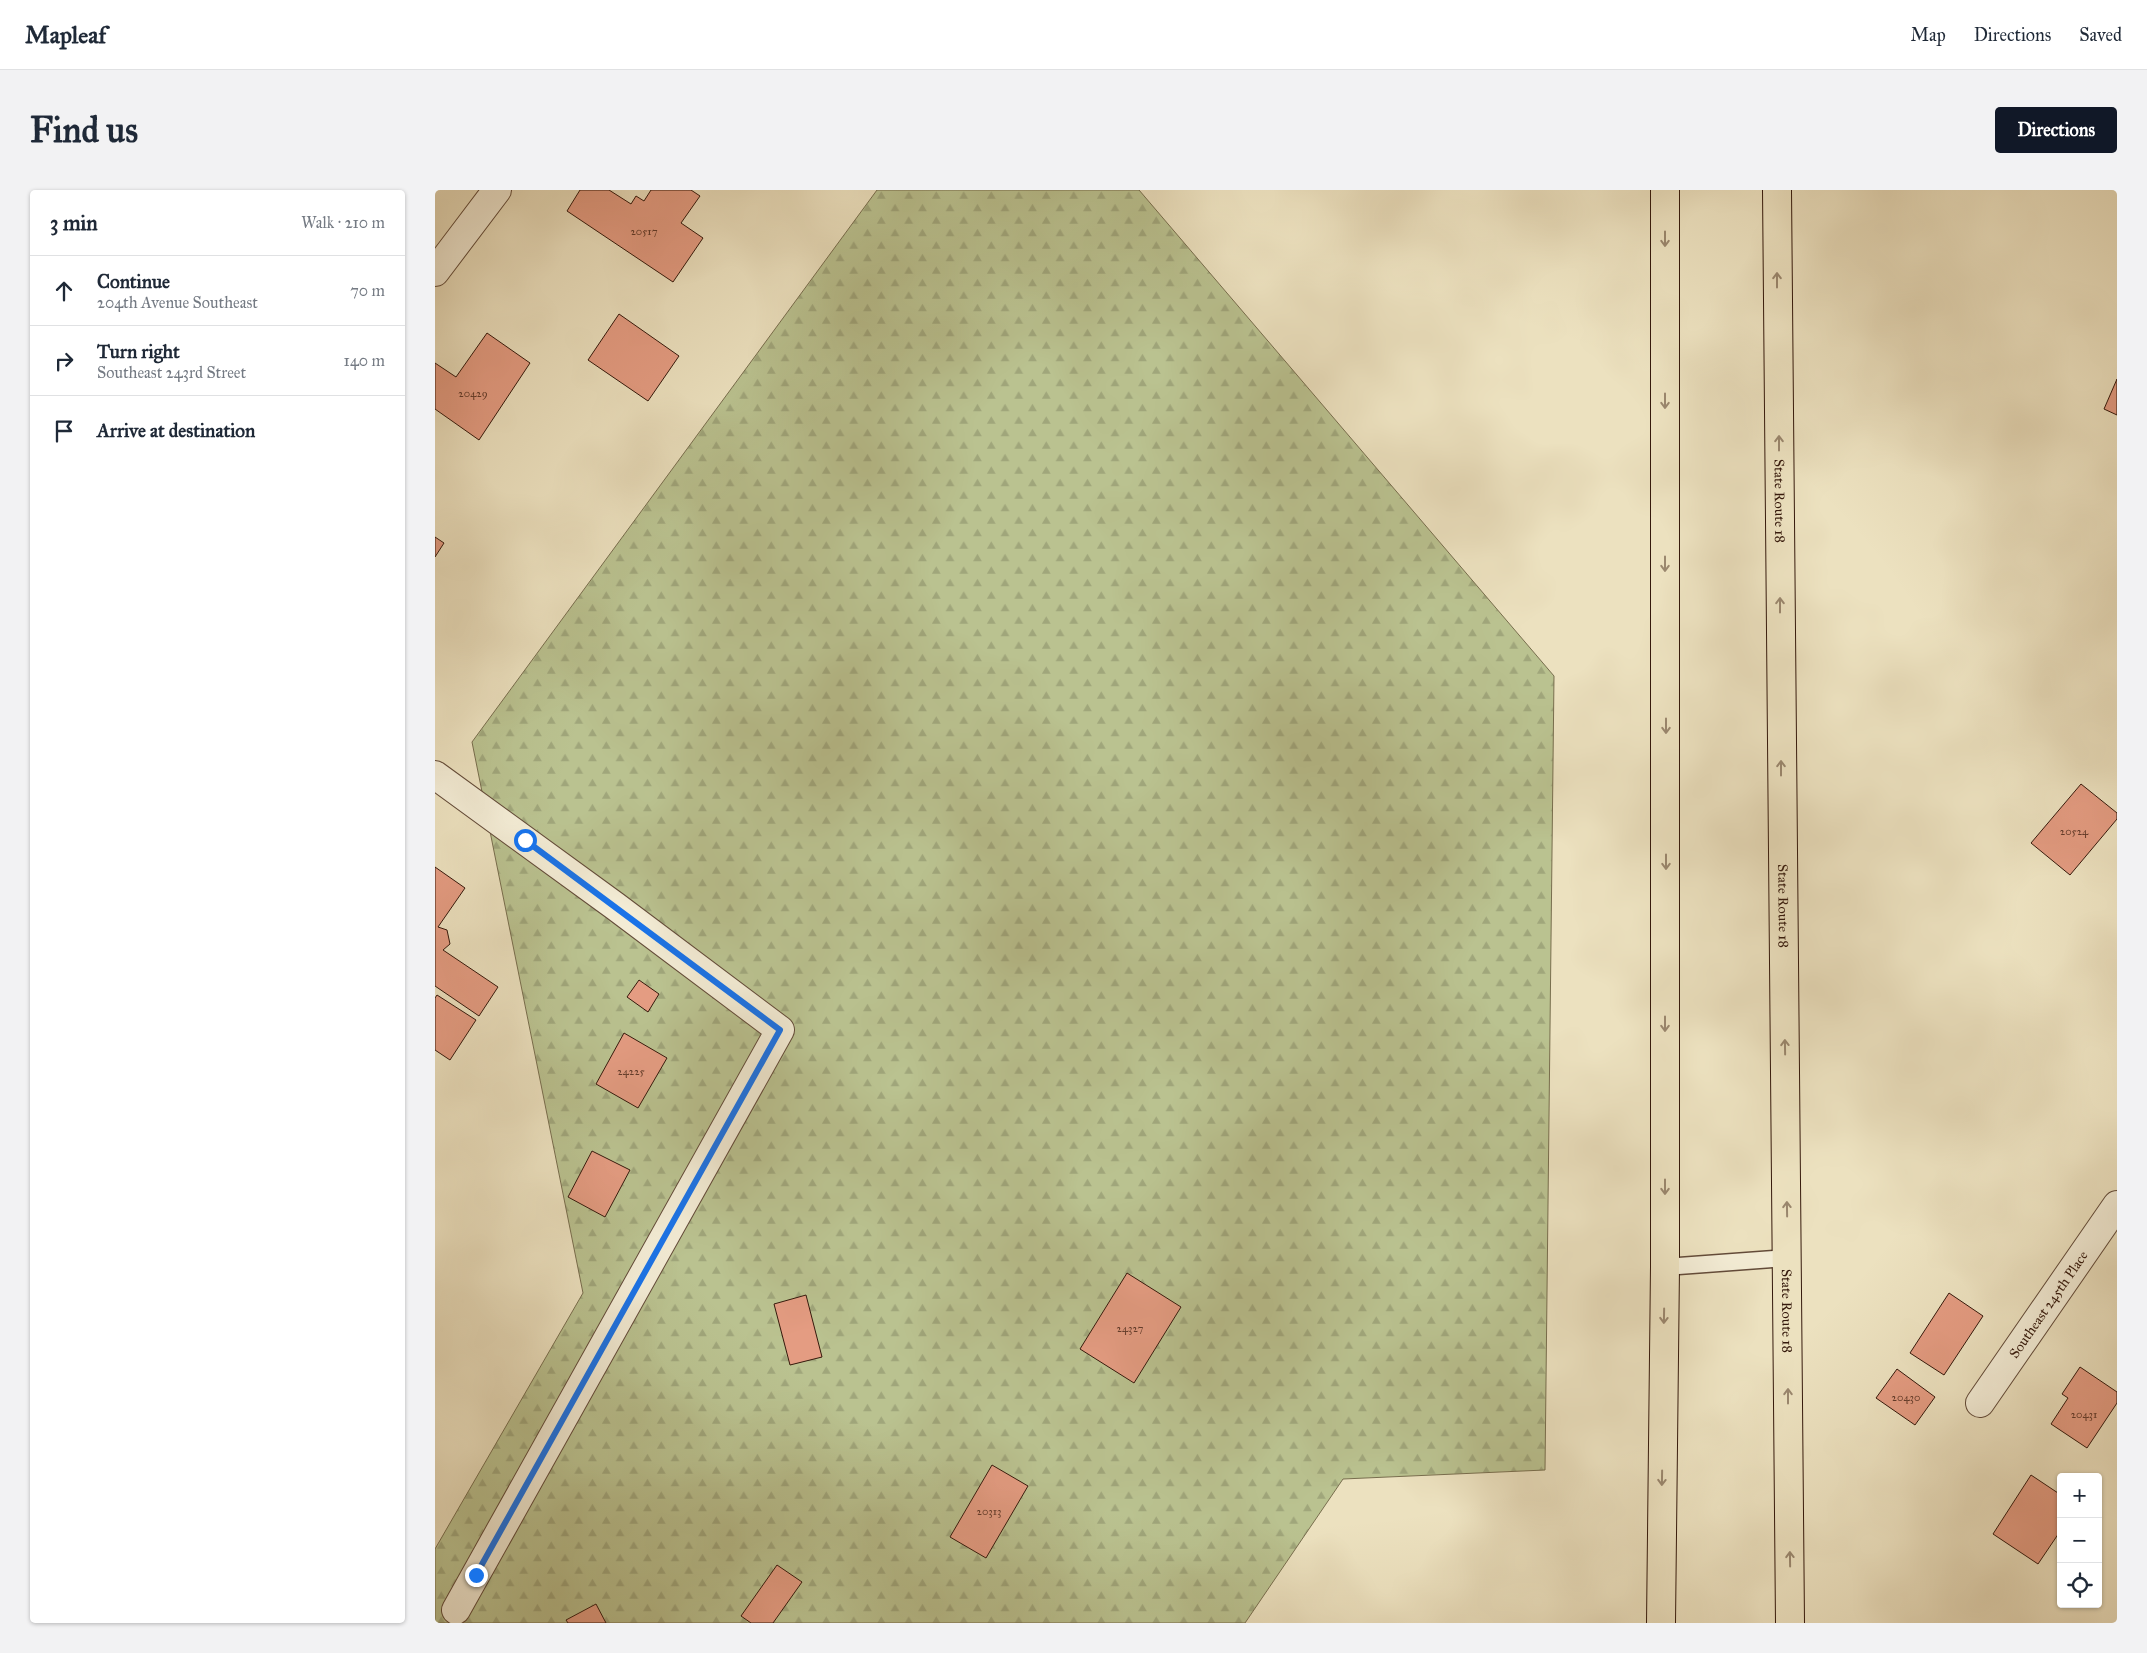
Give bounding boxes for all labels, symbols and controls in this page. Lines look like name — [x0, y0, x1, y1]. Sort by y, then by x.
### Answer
text: Mapleaf — [25, 20, 106, 50]
text: Map — [1910, 24, 1946, 46]
text: Directions — [1974, 24, 2051, 46]
text: Saved — [2079, 24, 2122, 46]
button: Directions — [1995, 107, 2117, 153]
text: Find us — [30, 109, 138, 152]
text: 3 min — [50, 210, 98, 236]
text: Walk · 210 m — [301, 213, 385, 232]
house number: 20517 — [630, 225, 658, 238]
one-way arrow — [1660, 230, 1670, 246]
text: Continue — [97, 270, 170, 293]
one-way arrow — [1772, 273, 1782, 289]
icon: ahead — [50, 277, 78, 305]
text: 70 m — [350, 281, 385, 300]
text: 204th Avenue Southeast — [97, 293, 258, 312]
text: Turn right — [97, 340, 180, 363]
icon: right — [50, 347, 78, 375]
text: 140 m — [344, 351, 385, 370]
text: Southeast 243rd Street — [97, 363, 246, 382]
house number: 20429 — [458, 387, 488, 400]
one-way arrow — [1660, 392, 1670, 409]
icon: arrive — [50, 417, 78, 445]
text: Arrive at destination — [97, 419, 255, 442]
one-way arrow — [1774, 435, 1784, 452]
street label: State Route 18 — [1771, 459, 1789, 543]
one-way arrow — [1660, 555, 1670, 571]
one-way arrow — [1775, 598, 1785, 614]
one-way arrow — [1661, 718, 1671, 734]
one-way arrow — [1776, 760, 1786, 776]
house number: 20524 — [2060, 825, 2089, 838]
route start — [514, 829, 537, 852]
one-way arrow — [1661, 854, 1671, 870]
street label: State Route 18 — [1775, 864, 1792, 948]
one-way arrow — [1660, 1016, 1670, 1032]
one-way arrow — [1780, 1039, 1790, 1055]
house number: 24225 — [617, 1065, 645, 1078]
one-way arrow — [1660, 1178, 1670, 1195]
one-way arrow — [1782, 1201, 1792, 1218]
street label: Southeast 245th Place — [2005, 1247, 2091, 1361]
street label: State Route 18 — [1778, 1269, 1796, 1353]
one-way arrow — [1659, 1307, 1669, 1323]
house number: 24327 — [1117, 1322, 1144, 1335]
one-way arrow — [1783, 1388, 1793, 1404]
house number: 20430 — [1892, 1391, 1920, 1404]
house number: 20431 — [2071, 1408, 2097, 1421]
one-way arrow — [1657, 1470, 1667, 1486]
map controls — [2057, 1473, 2102, 1608]
button: + — [2057, 1473, 2102, 1518]
house number: 20313 — [977, 1505, 1001, 1518]
button: − — [2057, 1518, 2102, 1563]
one-way arrow — [1785, 1551, 1794, 1567]
button: locate — [2057, 1563, 2102, 1608]
route end — [465, 1564, 488, 1587]

